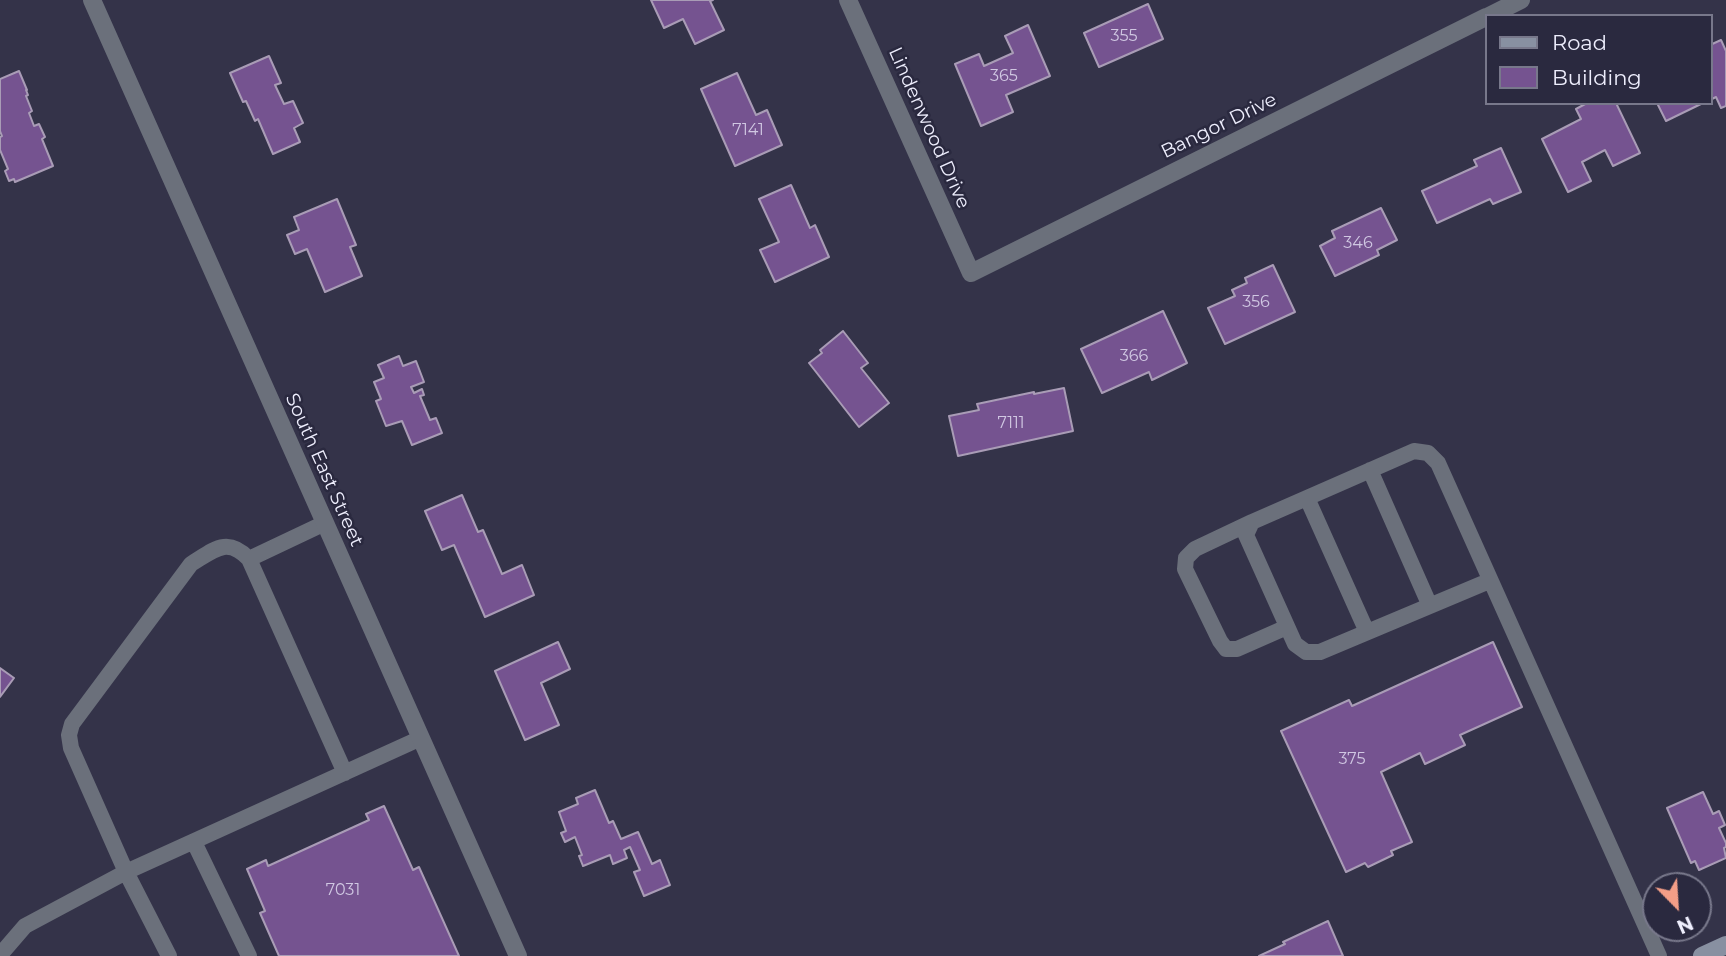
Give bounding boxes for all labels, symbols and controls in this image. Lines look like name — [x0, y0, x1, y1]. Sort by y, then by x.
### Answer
legend — [1484, 14, 1712, 105]
house number: 355 — [1111, 26, 1137, 46]
text: Road — [1552, 30, 1607, 55]
street label: Lindenwood Drive — [883, 44, 975, 212]
text: Building — [1552, 65, 1642, 90]
house number: 365 — [990, 66, 1018, 86]
street label: Bangor Drive — [1158, 88, 1280, 164]
house number: 7141 — [732, 120, 764, 140]
house number: 346 — [1343, 233, 1373, 253]
house number: 356 — [1242, 292, 1270, 312]
house number: 366 — [1120, 346, 1148, 366]
street label: South East Street — [280, 390, 368, 550]
house number: 7111 — [998, 413, 1024, 433]
house number: 375 — [1339, 749, 1365, 769]
north arrow — [1642, 872, 1712, 942]
house number: 7031 — [326, 880, 360, 900]
text: N — [1673, 911, 1697, 938]

